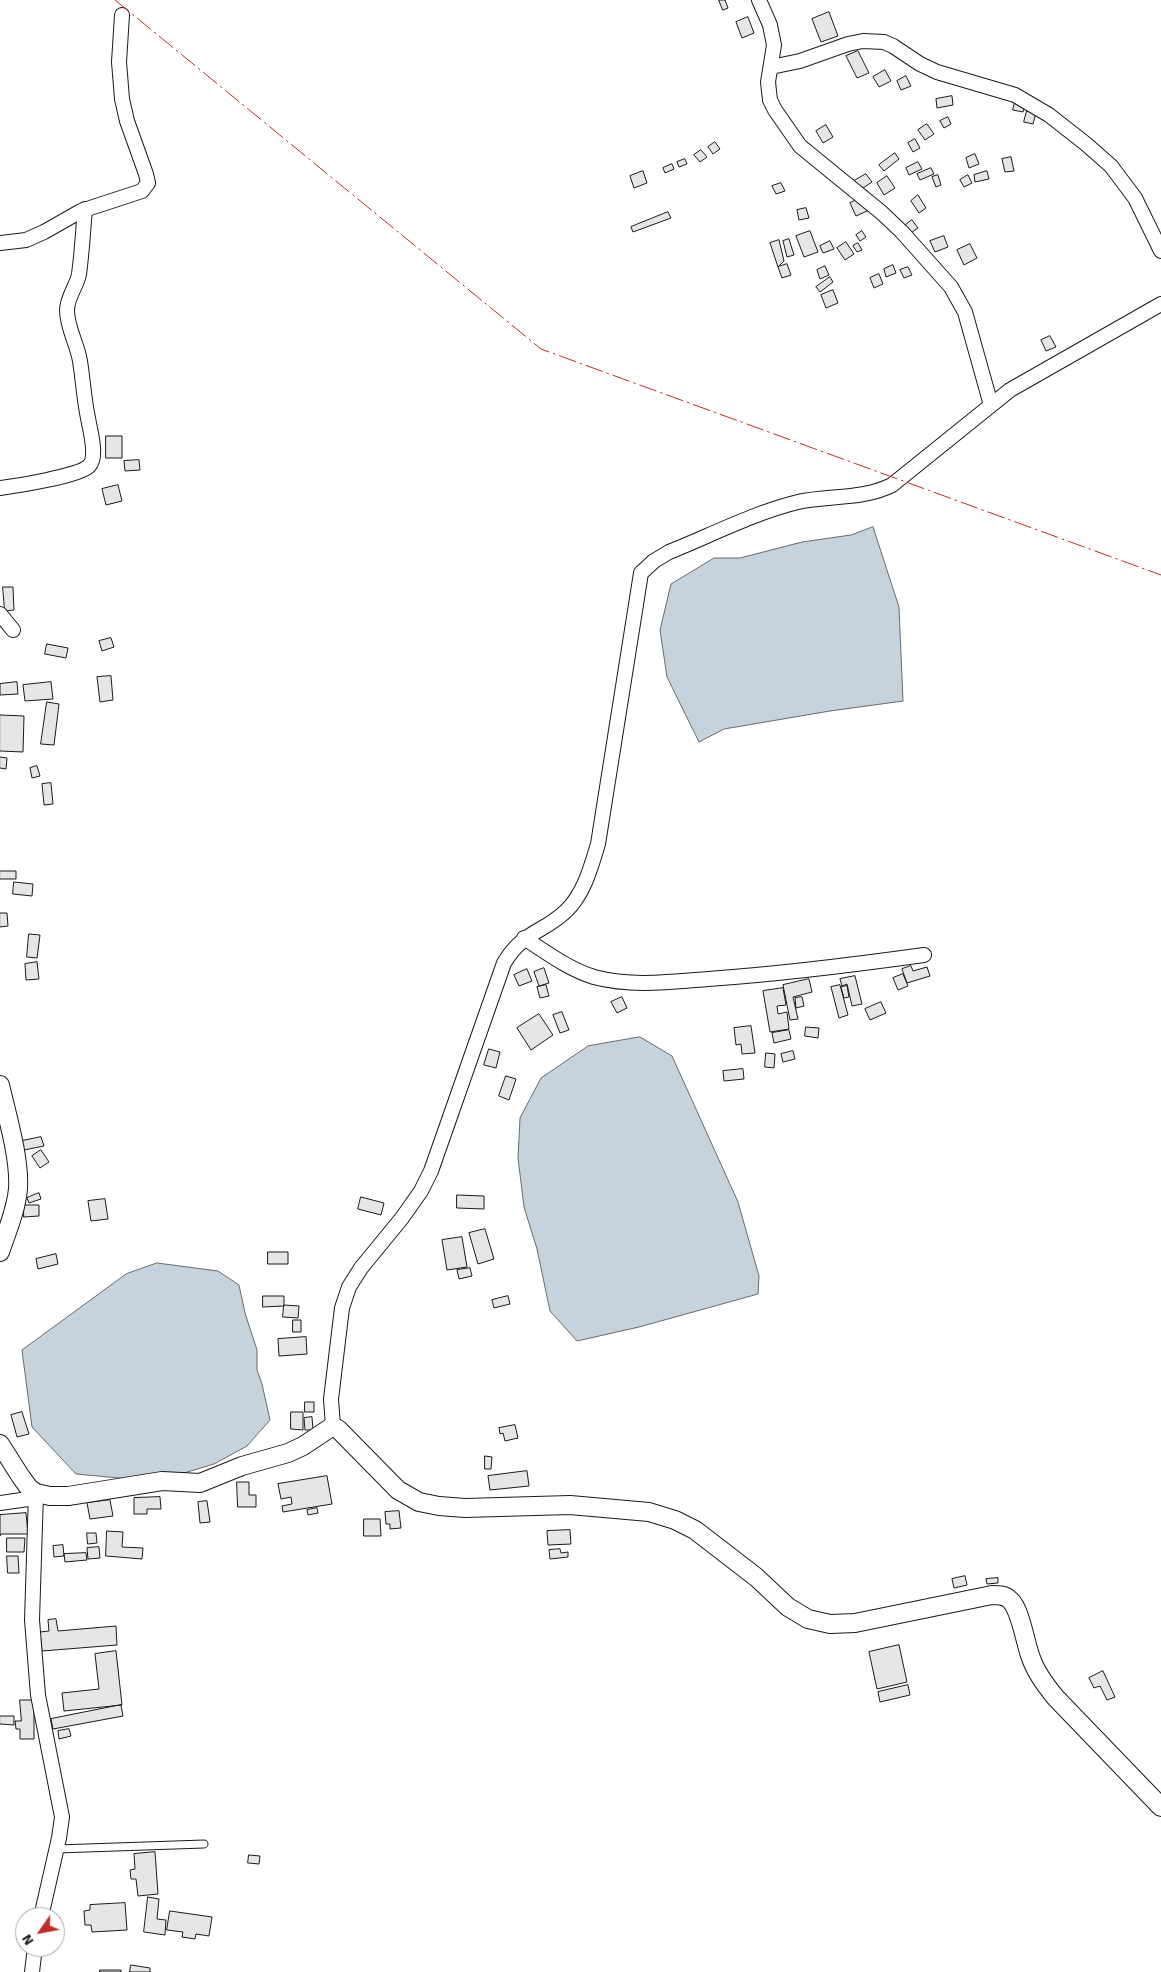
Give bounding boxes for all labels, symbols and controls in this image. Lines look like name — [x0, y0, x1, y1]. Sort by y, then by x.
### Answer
north arrow — [15, 1907, 65, 1957]
text: N — [18, 1931, 38, 1949]

